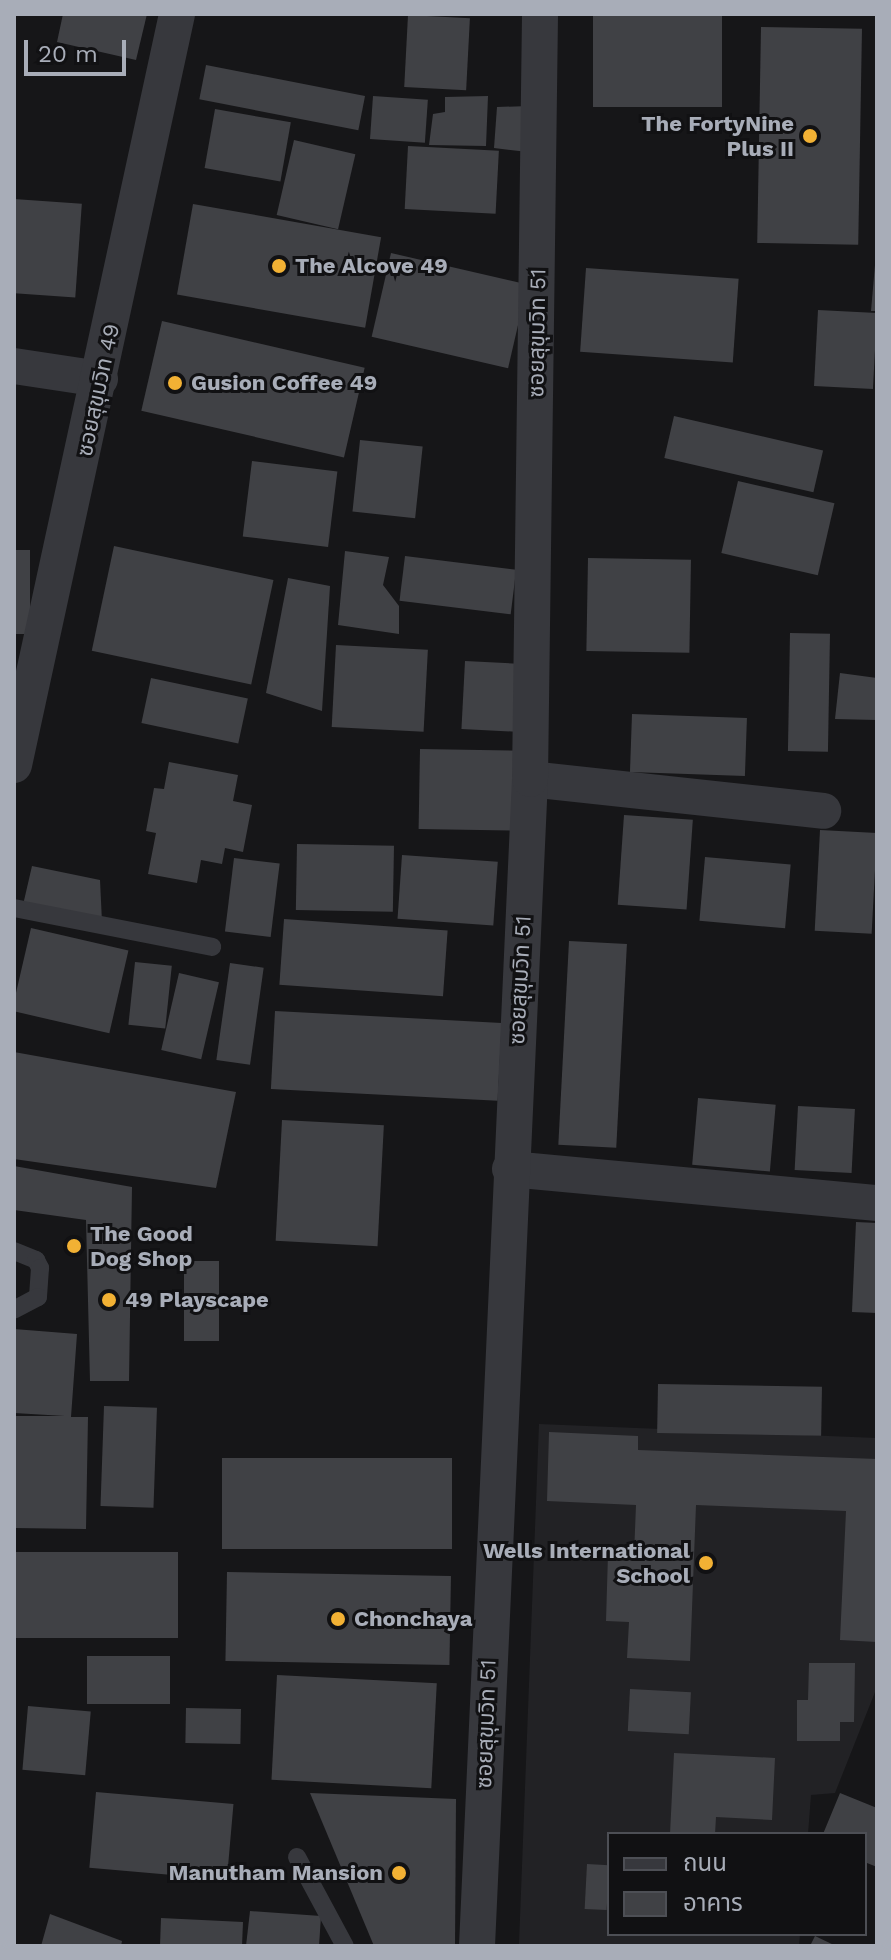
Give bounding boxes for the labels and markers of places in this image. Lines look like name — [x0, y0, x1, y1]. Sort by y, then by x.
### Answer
place label: The FortyNine Plus II — [641, 110, 794, 162]
marker: The FortyNine Plus II — [801, 127, 819, 145]
place label: The Alcove 49 — [295, 253, 448, 279]
marker: The Alcove 49 — [270, 257, 288, 275]
place label: Gusion Coffee 49 — [191, 370, 377, 396]
marker: Gusion Coffee 49 — [166, 374, 184, 392]
place label: The Good Dog Shop — [90, 1220, 193, 1272]
marker: The Good Dog Shop — [65, 1237, 83, 1255]
place label: 49 Playscape — [125, 1287, 269, 1313]
marker: 49 Playscape — [100, 1291, 118, 1309]
place label: Wells International School — [483, 1537, 690, 1588]
marker: Wells International School — [697, 1554, 715, 1572]
place label: Chonchaya — [354, 1606, 472, 1632]
marker: Chonchaya — [329, 1610, 347, 1628]
place label: Manutham Mansion — [168, 1860, 383, 1886]
marker: Manutham Mansion — [390, 1864, 408, 1882]

